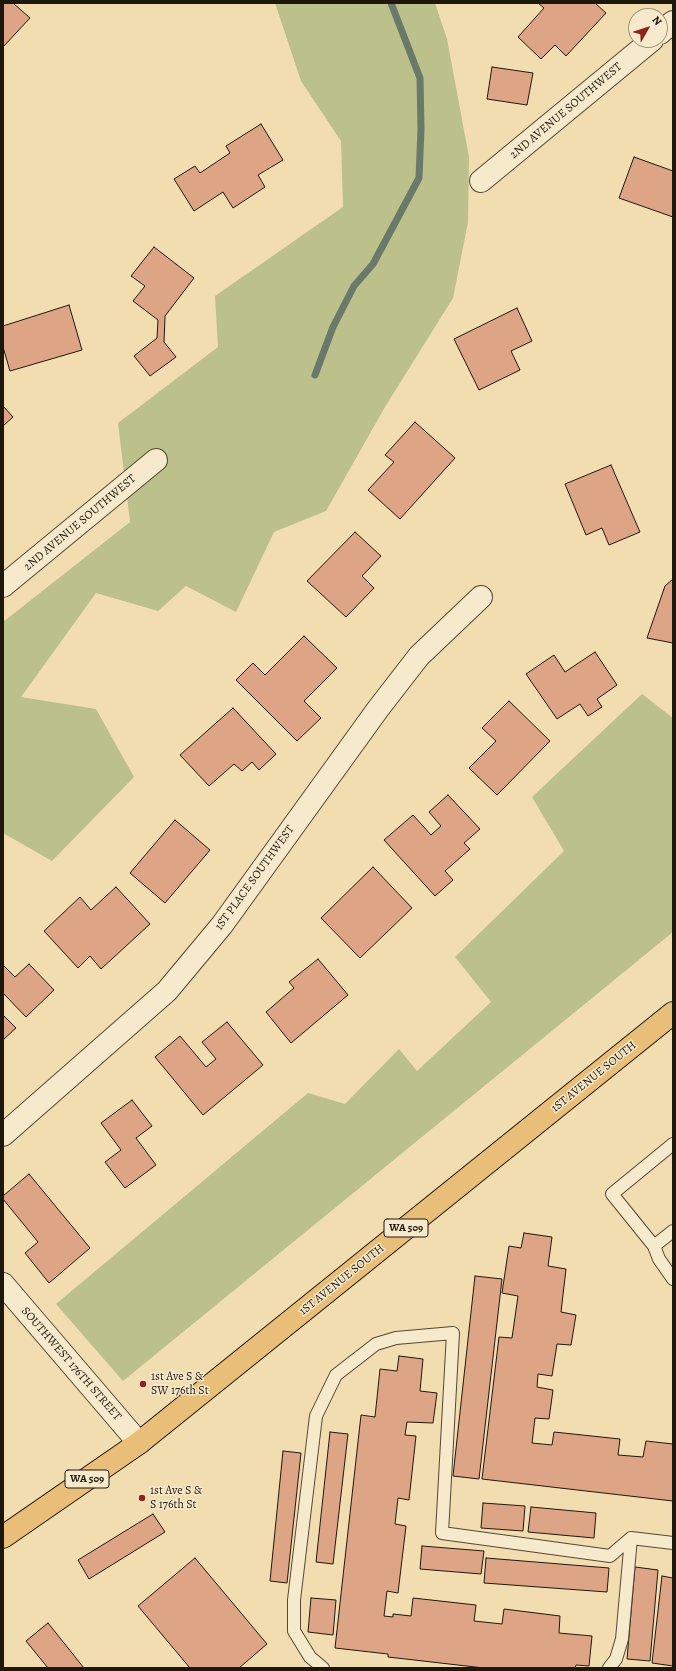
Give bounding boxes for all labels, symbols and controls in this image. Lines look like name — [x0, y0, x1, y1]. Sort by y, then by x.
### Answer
north arrow — [628, 8, 668, 48]
text: N — [649, 13, 665, 29]
street label: 2ND AVENUE SOUTHWEST — [507, 60, 625, 162]
street label: 2ND AVENUE SOUTHWEST — [21, 472, 139, 574]
street label: 1ST PLACE SOUTHWEST — [212, 823, 298, 933]
street label: 1ST AVENUE SOUTH — [549, 1038, 639, 1116]
road number: WA 509 — [384, 1219, 428, 1237]
street label: 1ST AVENUE SOUTH — [297, 1241, 387, 1319]
street label: SOUTHWEST 176TH STREET — [18, 1304, 124, 1424]
place label: 1st Ave S & SW 176th St — [151, 1370, 209, 1398]
marker: 1st Ave S & SW 176th St — [138, 1379, 148, 1389]
road number: WA 509 — [65, 1470, 109, 1488]
place label: 1st Ave S & S 176th St — [150, 1484, 202, 1512]
marker: 1st Ave S & S 176th St — [137, 1493, 147, 1503]

